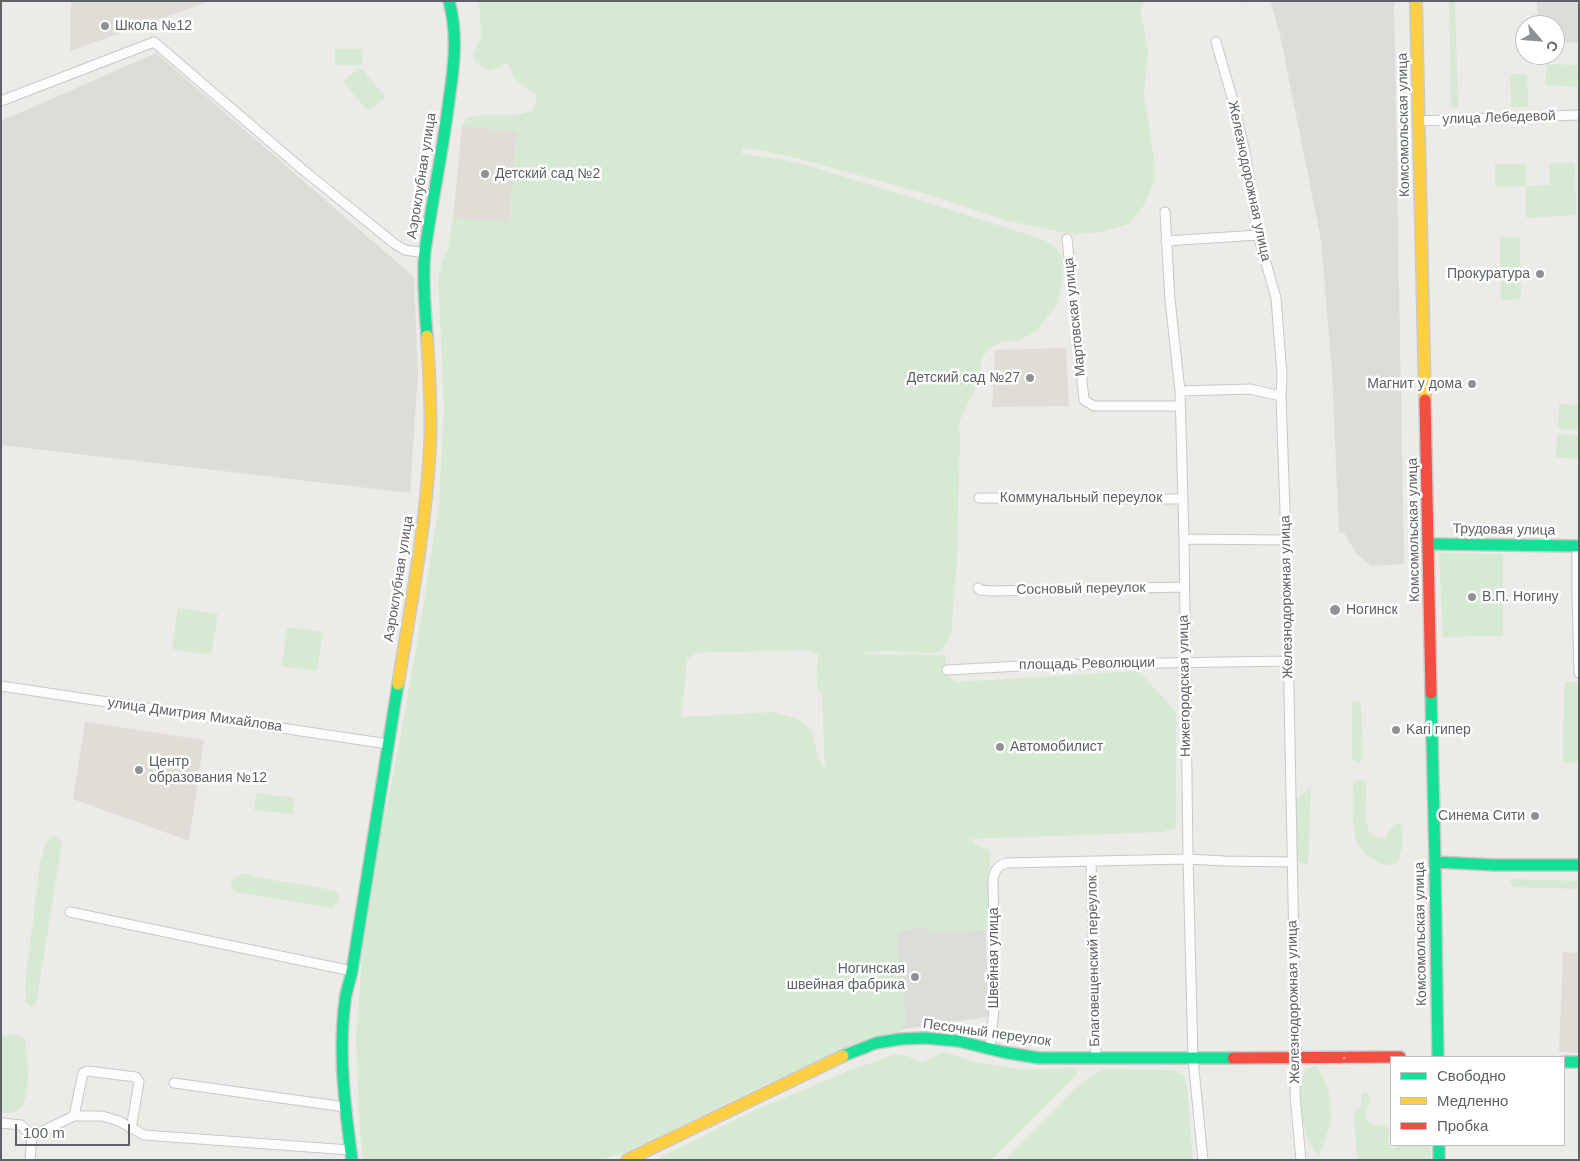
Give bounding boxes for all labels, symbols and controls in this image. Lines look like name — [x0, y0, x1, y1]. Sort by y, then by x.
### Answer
north arrow — [1515, 15, 1565, 65]
place label: Школа №12 — [115, 18, 192, 34]
marker: Школа №12 — [99, 20, 111, 32]
text: С — [1543, 38, 1562, 54]
street label: Комсомольская улица — [1394, 53, 1414, 197]
street label: Железнодорожная улица — [1224, 99, 1274, 263]
street label: улица Лебедевой — [1442, 108, 1556, 128]
street label: Аэроклубная улица — [404, 112, 440, 240]
place label: Детский сад №2 — [495, 166, 600, 182]
marker: Детский сад №2 — [479, 168, 491, 180]
street label: Мартовская улица — [1060, 257, 1090, 377]
place label: Прокуратура — [1447, 266, 1530, 282]
marker: Прокуратура — [1534, 268, 1546, 280]
place label: Детский сад №27 — [907, 370, 1020, 386]
marker: Детский сад №27 — [1024, 372, 1036, 384]
place label: Магнит у дома — [1367, 376, 1462, 392]
marker: Магнит у дома — [1466, 378, 1478, 390]
street label: Комсомольская улица — [1404, 458, 1424, 602]
street label: Коммунальный переулок — [1000, 490, 1162, 506]
street label: Аэроклубная улица — [381, 515, 417, 643]
street label: Железнодорожная улица — [1277, 515, 1297, 679]
street label: Трудовая улица — [1452, 521, 1556, 539]
street label: Сосновый переулок — [1016, 579, 1146, 599]
place label: В.П. Ногину — [1482, 589, 1559, 605]
marker: В.П. Ногину — [1466, 591, 1478, 603]
place label: Ногинск — [1346, 602, 1398, 618]
marker: Ногинск — [1328, 603, 1342, 617]
street label: Нижегородская улица — [1175, 615, 1195, 757]
street label: площадь Революции — [1019, 654, 1155, 674]
street label: улица Дмитрия Михайлова — [107, 694, 283, 736]
place label: Kari гипер — [1406, 722, 1471, 738]
marker: Kari гипер — [1390, 724, 1402, 736]
place label: Автомобилист — [1010, 739, 1103, 755]
marker: Автомобилист — [994, 741, 1006, 753]
place label: Центр образования №12 — [149, 754, 267, 786]
marker: Центр образования №12 — [133, 764, 145, 776]
place label: Синема Сити — [1438, 808, 1525, 824]
marker: Синема Сити — [1529, 810, 1541, 822]
street label: Комсомольская улица — [1411, 862, 1431, 1006]
street label: Благовещенский переулок — [1084, 875, 1104, 1047]
street label: Швейная улица — [986, 907, 1002, 1009]
street label: Железнодорожная улица — [1284, 920, 1304, 1084]
place label: Ногинская швейная фабрика — [787, 961, 905, 994]
marker: Ногинская швейная фабрика — [909, 971, 921, 983]
street label: Песочный переулок — [922, 1016, 1052, 1050]
legend — [1390, 1056, 1565, 1146]
text: Свободно — [1437, 1067, 1506, 1084]
text: Медленно — [1437, 1092, 1508, 1109]
scale bar — [18, 1114, 132, 1146]
text: Пробка — [1437, 1117, 1488, 1134]
text: 100 m — [23, 1124, 65, 1141]

